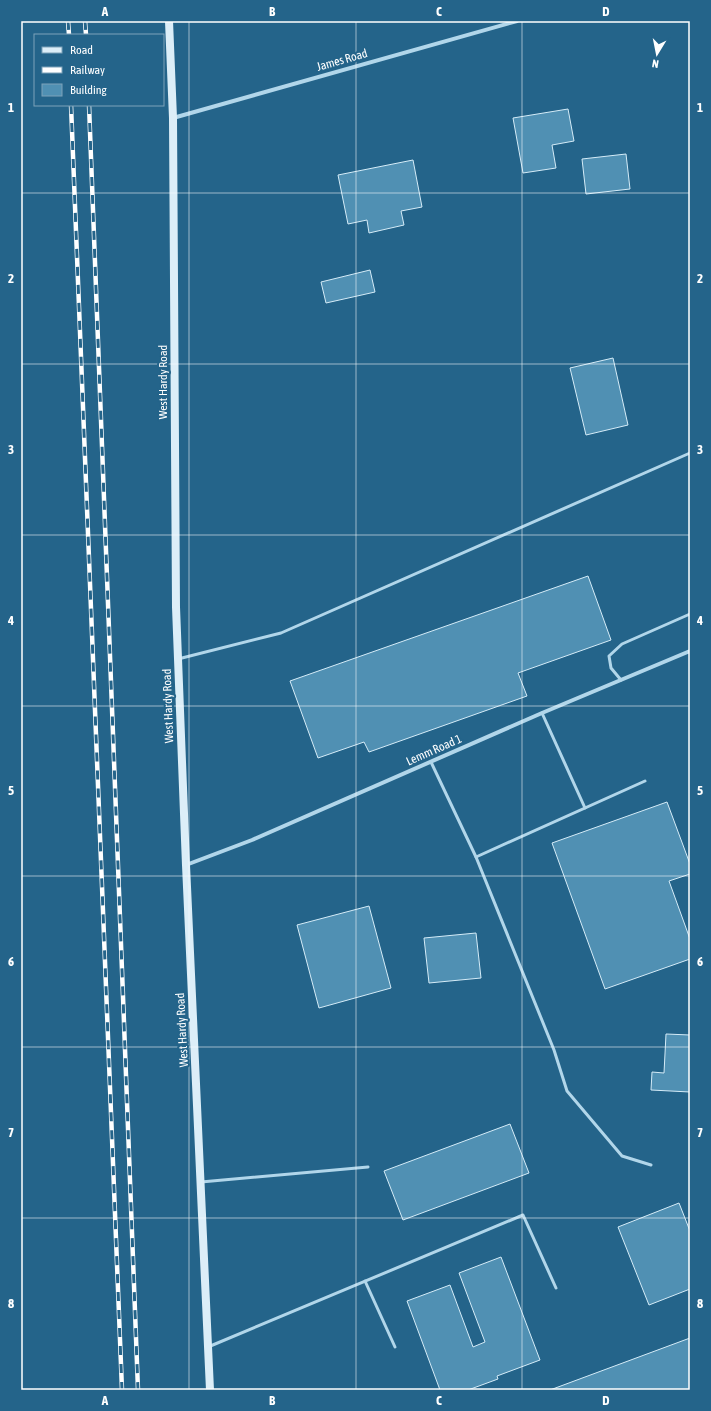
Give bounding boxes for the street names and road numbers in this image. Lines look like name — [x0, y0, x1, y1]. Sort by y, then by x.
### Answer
street label: James Road — [315, 46, 369, 74]
street label: West Hardy Road — [156, 345, 170, 419]
street label: West Hardy Road — [160, 669, 176, 743]
street label: Lemm Road 1 — [404, 731, 464, 768]
street label: West Hardy Road — [173, 992, 191, 1068]

